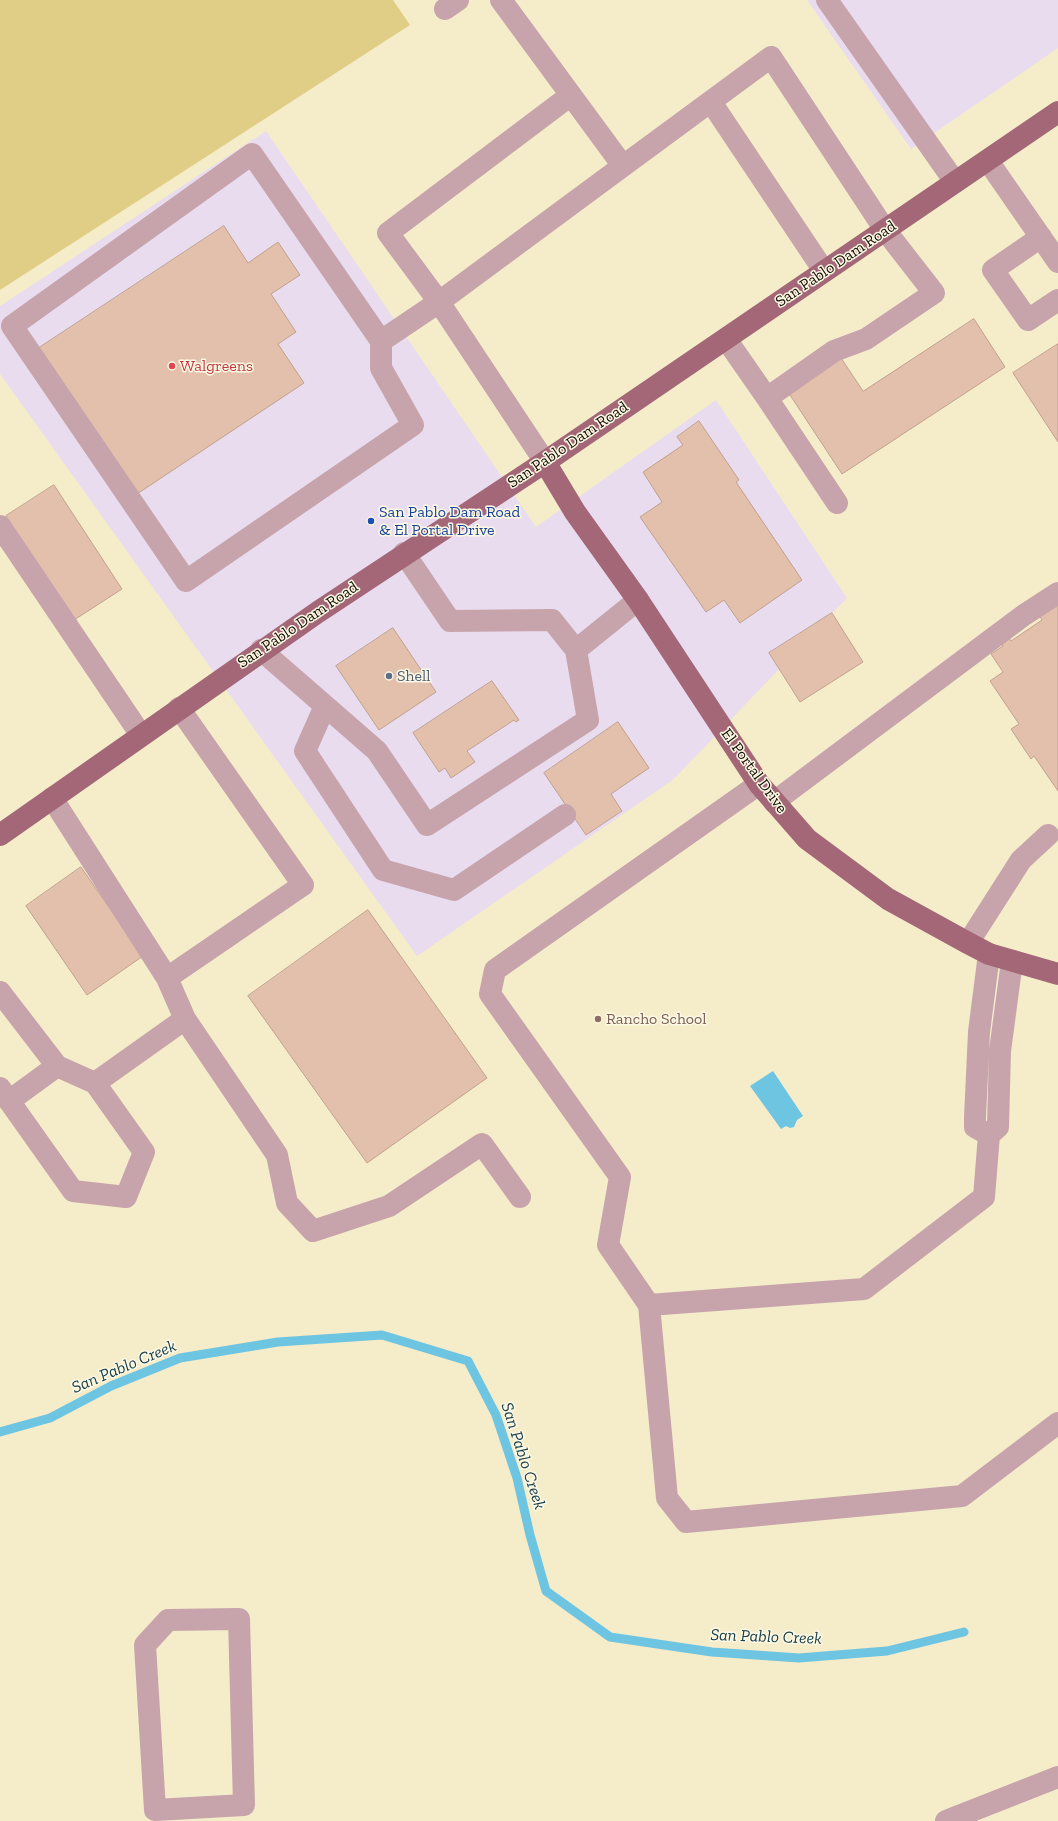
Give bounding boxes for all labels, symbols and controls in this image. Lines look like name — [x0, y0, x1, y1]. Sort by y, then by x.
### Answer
street label: San Pablo Dam Road — [772, 217, 900, 311]
place label: Walgreens — [180, 356, 253, 376]
marker: Walgreens — [167, 361, 177, 371]
street label: San Pablo Dam Road — [504, 398, 632, 492]
place label: San Pablo Dam Road & El Portal Drive — [379, 502, 520, 540]
marker: San Pablo Dam Road & El Portal Drive — [366, 516, 376, 526]
street label: San Pablo Dam Road — [234, 578, 362, 672]
place label: Shell — [397, 666, 431, 686]
marker: Shell — [384, 671, 394, 681]
street label: El Portal Drive — [717, 725, 791, 817]
place label: Rancho School — [606, 1009, 707, 1029]
marker: Rancho School — [593, 1014, 603, 1024]
water label: San Pablo Creek — [69, 1336, 179, 1398]
water label: San Pablo Creek — [496, 1400, 550, 1512]
water label: San Pablo Creek — [710, 1625, 822, 1649]

